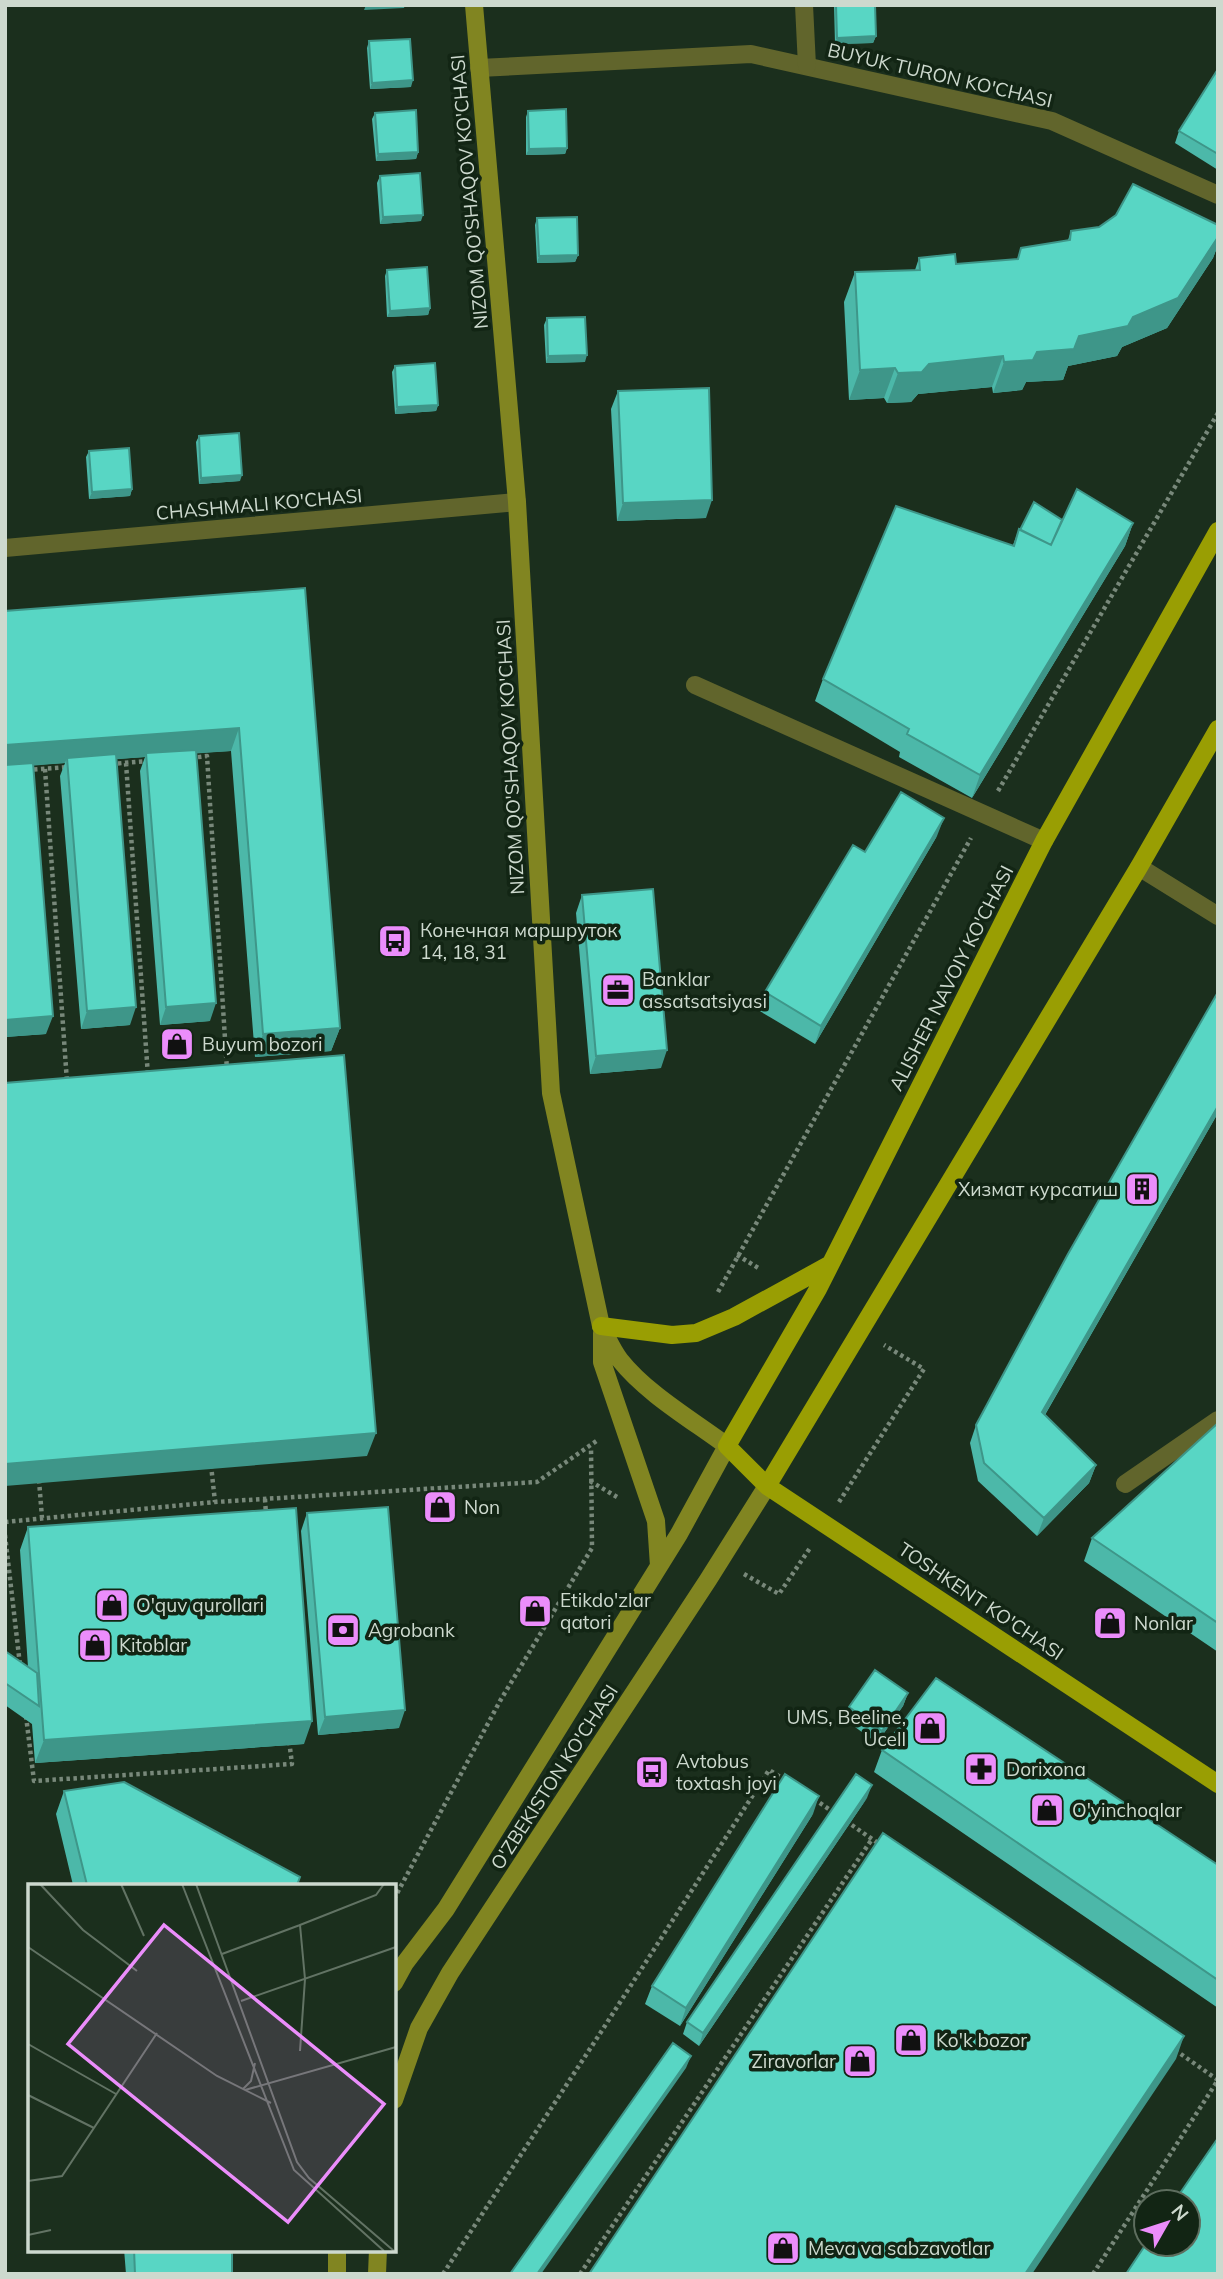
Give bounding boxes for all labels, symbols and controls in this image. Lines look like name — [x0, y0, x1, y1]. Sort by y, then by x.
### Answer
street label: BUYUK TURON KO'CHASI — [825, 37, 1055, 113]
street label: NIZOM QO'SHAQOV KO'CHASI — [445, 54, 493, 330]
street label: CHASHMALI KO'CHASI — [155, 483, 363, 525]
street label: NIZOM QO'SHAQOV KO'CHASI — [491, 619, 529, 895]
street label: ALISHER NAVOIY KO'CHASI — [884, 861, 1018, 1095]
place label: Конечная маршруток 14, 18, 31 — [420, 918, 618, 964]
bus stop icon: Конечная маршруток 14, 18, 31 — [376, 922, 414, 960]
place label: Banklar assatsatsiyasi — [642, 967, 767, 1013]
office icon: Banklar assatsatsiyasi — [599, 971, 637, 1009]
shop icon: Buyum bozori — [158, 1025, 196, 1063]
place label: Buyum bozori — [202, 1032, 323, 1056]
building icon: Хизмат курсатиш — [1123, 1170, 1161, 1208]
place label: Хизмат курсатиш — [958, 1177, 1118, 1201]
shop icon: Non — [421, 1488, 459, 1526]
place label: Non — [464, 1495, 500, 1519]
street label: TOSHKENT KO'CHASI — [894, 1537, 1068, 1665]
shop icon: O'quv qurollari — [93, 1586, 131, 1624]
place label: Etikdo'zlar qatori — [560, 1588, 651, 1634]
shop icon: Etikdo'zlar qatori — [516, 1592, 554, 1630]
place label: O'quv qurollari — [136, 1593, 264, 1617]
shop icon: Nonlar — [1091, 1604, 1129, 1642]
bank icon: Agrobank — [324, 1611, 362, 1649]
place label: Nonlar — [1134, 1611, 1193, 1635]
place label: Agrobank — [368, 1618, 455, 1642]
shop icon: Kitoblar — [76, 1626, 114, 1664]
place label: Kitoblar — [119, 1633, 187, 1657]
street label: O'ZBEKISTON KO'CHASI — [485, 1680, 623, 1874]
place label: UMS, Beeline, Ucell — [786, 1705, 906, 1751]
shop icon: UMS, Beeline, Ucell — [911, 1709, 949, 1747]
place label: Avtobus toxtash joyi — [676, 1749, 777, 1795]
pharmacy icon: Dorixona — [962, 1750, 1000, 1788]
bus stop icon: Avtobus toxtash joyi — [633, 1753, 671, 1791]
place label: Dorixona — [1006, 1757, 1086, 1781]
shop icon: O'yinchoqlar — [1028, 1791, 1066, 1829]
place label: O'yinchoqlar — [1072, 1798, 1182, 1822]
inset map — [28, 1884, 396, 2251]
shop icon: Ko'k bozor — [892, 2021, 930, 2059]
place label: Ko'k bozor — [936, 2028, 1027, 2052]
shop icon: Ziravorlar — [841, 2042, 879, 2080]
place label: Ziravorlar — [752, 2049, 836, 2073]
north arrow — [1132, 2188, 1202, 2258]
text: N — [1166, 2199, 1194, 2225]
shop icon: Meva va sabzavotlar — [764, 2229, 802, 2267]
place label: Meva va sabzavotlar — [808, 2236, 990, 2260]

